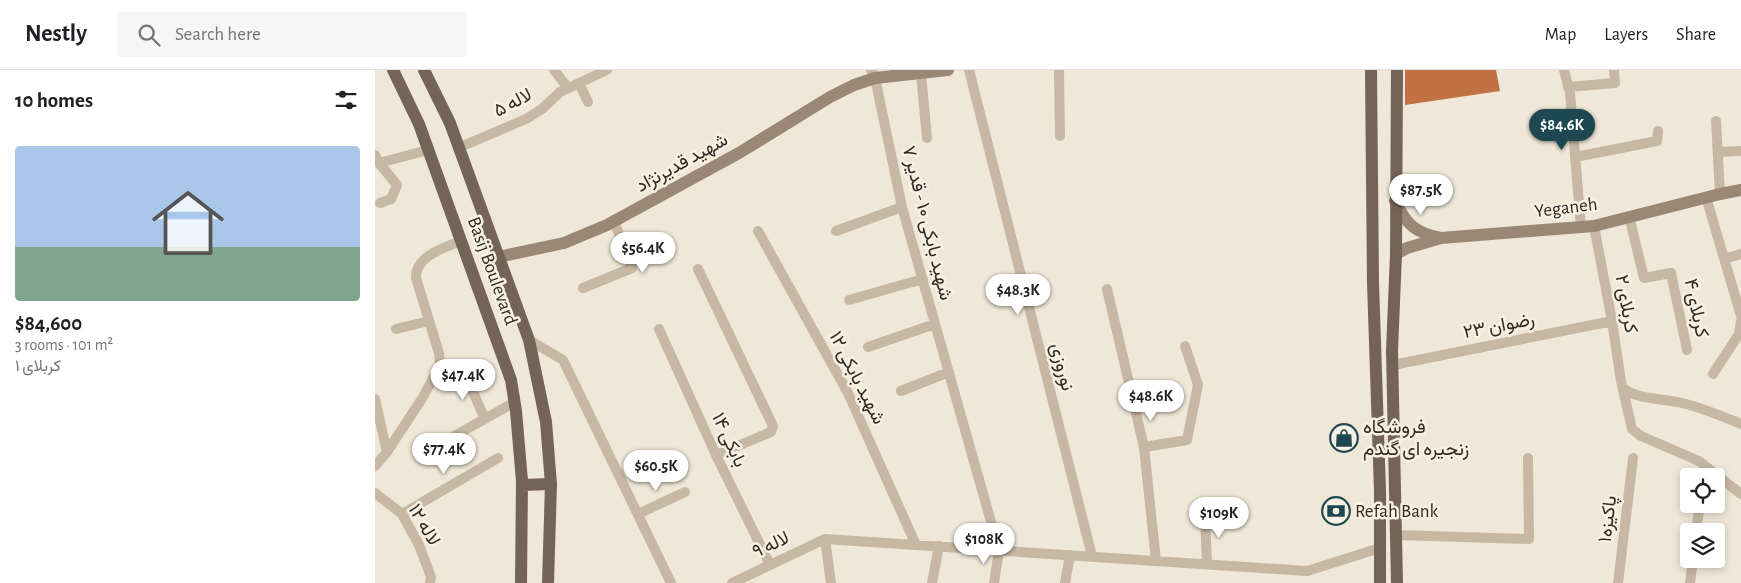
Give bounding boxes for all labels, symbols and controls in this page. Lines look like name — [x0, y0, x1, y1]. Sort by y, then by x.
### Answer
search box — [117, 12, 467, 57]
icon: search — [135, 21, 163, 49]
text: Nestly — [25, 22, 87, 46]
text: Search here — [175, 25, 261, 44]
text: Map — [1545, 26, 1576, 44]
text: Layers — [1604, 26, 1648, 44]
text: Share — [1676, 26, 1716, 44]
street label: لاله ۵ — [491, 85, 535, 121]
icon: filters — [332, 86, 360, 114]
text: 10 homes — [15, 90, 93, 111]
pin: $84.6K — [1521, 108, 1603, 151]
text: $84.6K — [1540, 117, 1584, 133]
street label: شهید قدیرنژاد — [633, 130, 731, 197]
street label: شهید بابکی ۱۰ - قدیر ۷ — [898, 144, 955, 302]
pin: $87.5K — [1380, 174, 1462, 216]
icon: home — [143, 178, 233, 268]
text: $87.5K — [1400, 182, 1442, 198]
street label: Yeganeh — [1533, 195, 1599, 221]
street label: Basij Boulevard — [464, 214, 520, 328]
pin: $56.4K — [602, 232, 684, 274]
text: $56.4K — [622, 240, 664, 256]
street label: کربلای ۲ — [1611, 273, 1640, 335]
pin: $48.3K — [977, 274, 1059, 316]
street label: کربلای ۴ — [1680, 277, 1712, 339]
text: $48.3K — [996, 282, 1040, 298]
street label: رضوان ۲۳ — [1462, 310, 1536, 343]
text: $84,600 — [15, 313, 82, 334]
street label: شهید بابکی ۱۲ — [825, 329, 888, 428]
text: 3 rooms · 101 m² — [15, 337, 113, 353]
street label: نوروزی — [1046, 341, 1077, 393]
text: کربلای ۱ — [15, 358, 61, 374]
pin: $47.4K — [422, 358, 504, 401]
text: $47.4K — [441, 367, 485, 383]
pin: $48.6K — [1110, 380, 1192, 422]
text: $48.6K — [1129, 388, 1173, 404]
street label: بابکی ۱۴ — [707, 410, 750, 471]
place label: فروشگاه زنجیره ای گندم — [1363, 417, 1469, 461]
shop icon: فروشگاه زنجیره ای گندم — [1329, 423, 1359, 453]
pin: $77.4K — [403, 432, 485, 475]
text: $77.4K — [423, 441, 465, 457]
pin: $60.5K — [615, 450, 697, 492]
text: $60.5K — [634, 458, 678, 474]
map controls — [1680, 468, 1725, 568]
button: locate — [1680, 468, 1725, 513]
street label: پاکیزه۱ — [1596, 494, 1623, 544]
pin: $109K — [1184, 496, 1254, 539]
bank icon: Refah Bank — [1321, 496, 1351, 526]
street label: لاله ۱۲ — [405, 501, 443, 549]
place label: Refah Bank — [1355, 502, 1439, 521]
text: $109K — [1200, 505, 1238, 521]
pin: $108K — [949, 522, 1019, 565]
button: layers — [1680, 523, 1725, 568]
street label: لاله ۹ — [750, 528, 792, 562]
text: $108K — [965, 531, 1003, 547]

